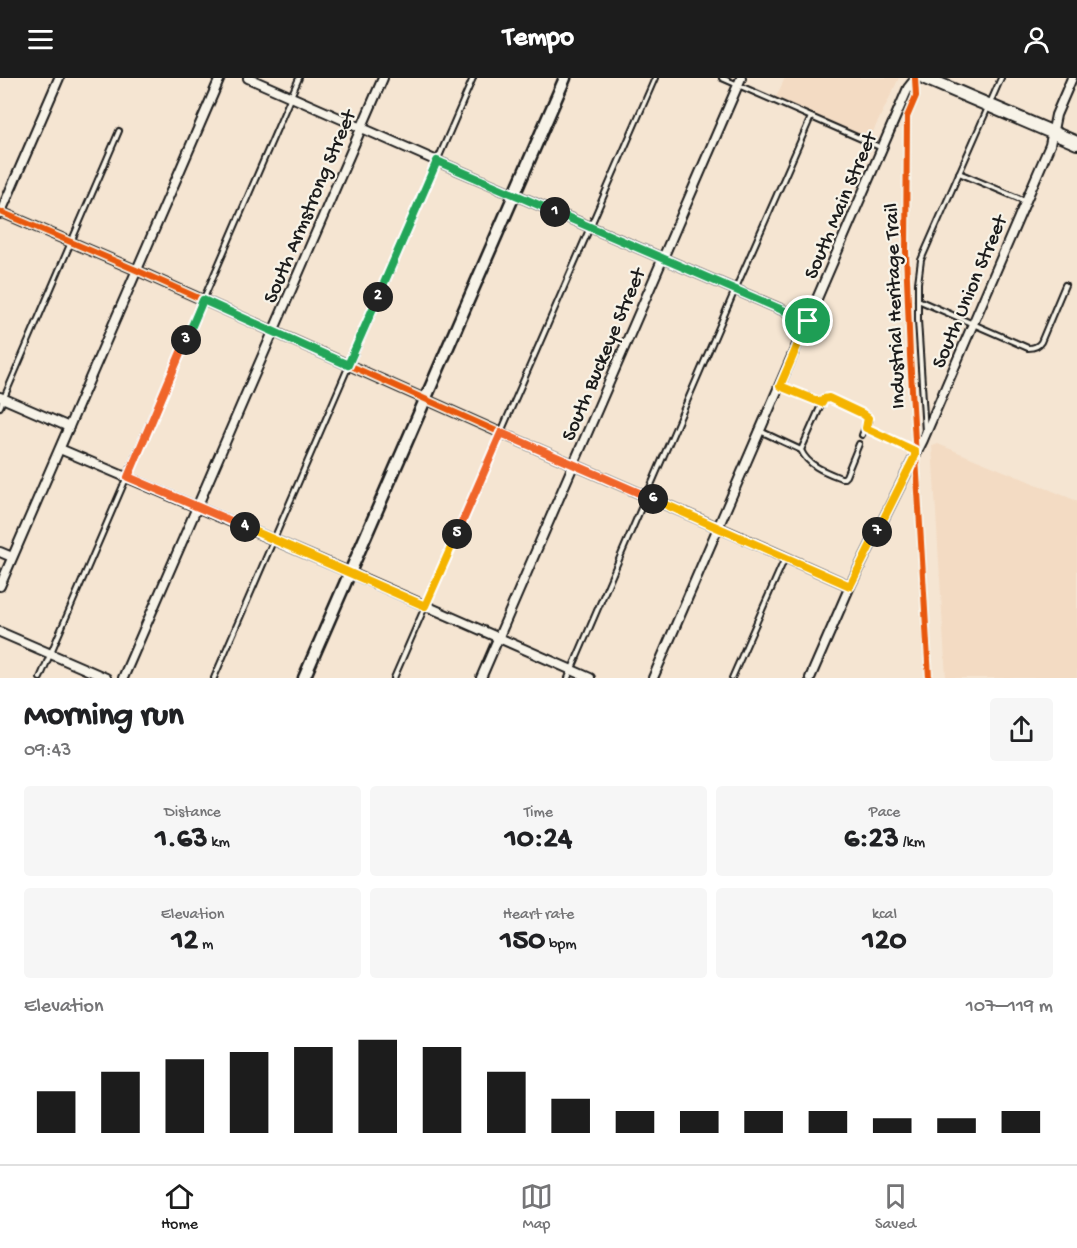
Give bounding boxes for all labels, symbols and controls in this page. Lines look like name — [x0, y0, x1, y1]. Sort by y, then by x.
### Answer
icon: menu — [24, 23, 57, 56]
text: Tempo — [503, 23, 574, 55]
icon: person — [1020, 23, 1053, 56]
street label: South Armstrong Street — [259, 105, 364, 308]
street label: South Main Street — [800, 127, 885, 284]
pin: 1 — [540, 197, 570, 227]
text: 1 — [552, 202, 558, 221]
street label: Industrial Heritage Trail — [880, 203, 913, 409]
street label: South Union Street — [928, 210, 1016, 373]
street label: South Buckeye Street — [557, 263, 654, 446]
pin: 2 — [363, 282, 393, 312]
text: 2 — [374, 287, 382, 306]
pin — [782, 295, 833, 346]
icon: arrive — [791, 304, 824, 337]
pin: 3 — [171, 325, 201, 355]
text: 3 — [182, 330, 190, 349]
pin: 6 — [638, 484, 668, 514]
text: 6 — [649, 489, 657, 508]
pin: 4 — [230, 512, 260, 542]
text: 4 — [241, 517, 249, 536]
pin: 7 — [862, 517, 892, 547]
pin: 5 — [442, 519, 472, 549]
text: 7 — [873, 522, 881, 541]
text: 5 — [453, 524, 461, 543]
text: Morning run — [24, 698, 184, 736]
button: share — [990, 698, 1053, 761]
text: 09:43 — [24, 740, 72, 763]
text: Distance — [164, 804, 221, 823]
text: Time — [524, 804, 553, 823]
text: Pace — [869, 804, 900, 823]
text: 1.63 — [155, 823, 208, 858]
text: 10:24 — [505, 823, 572, 858]
text: 6:23 — [844, 823, 899, 858]
text: km — [208, 834, 230, 853]
text: /km — [899, 834, 925, 853]
text: Elevation — [161, 906, 224, 925]
text: Heart rate — [503, 906, 574, 925]
text: kcal — [872, 906, 897, 925]
text: 12 — [172, 925, 198, 960]
text: 150 — [500, 925, 545, 960]
text: 120 — [863, 925, 906, 960]
text: m — [198, 936, 213, 955]
text: bpm — [545, 936, 577, 955]
text: Elevation — [24, 996, 104, 1019]
text: 107–119 m — [966, 996, 1053, 1019]
tab: Home — [161, 1180, 198, 1235]
tab: Map — [520, 1180, 553, 1235]
tab: Saved — [875, 1180, 916, 1235]

